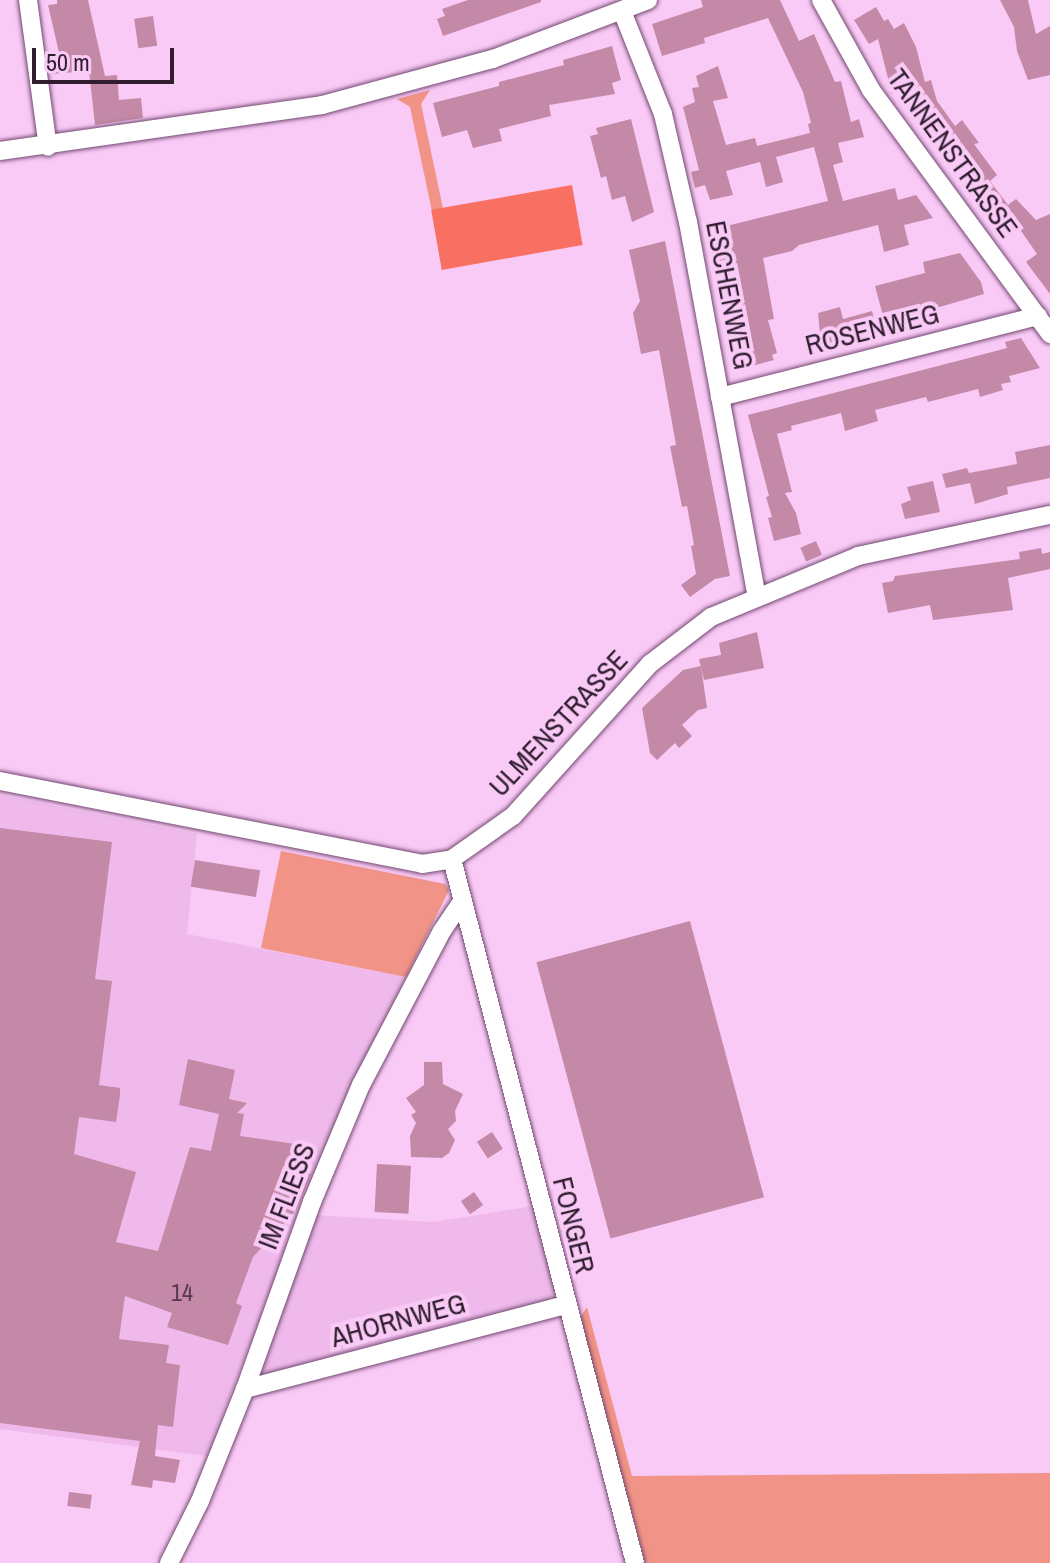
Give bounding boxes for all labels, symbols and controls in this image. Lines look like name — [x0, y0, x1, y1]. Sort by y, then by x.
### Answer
scale bar — [36, 32, 178, 82]
text: 50 m — [46, 46, 90, 78]
street label: TANNENSTRASSE — [881, 62, 1025, 244]
street label: ESCHENWEG — [699, 218, 761, 372]
street label: ROSENWEG — [802, 296, 942, 362]
street label: ULMENSTRASSE — [482, 643, 634, 803]
street label: IM FLIESS — [250, 1138, 322, 1254]
street label: FONGER — [546, 1173, 602, 1277]
house number: 14 — [171, 1279, 193, 1307]
street label: AHORNWEG — [327, 1286, 469, 1354]

